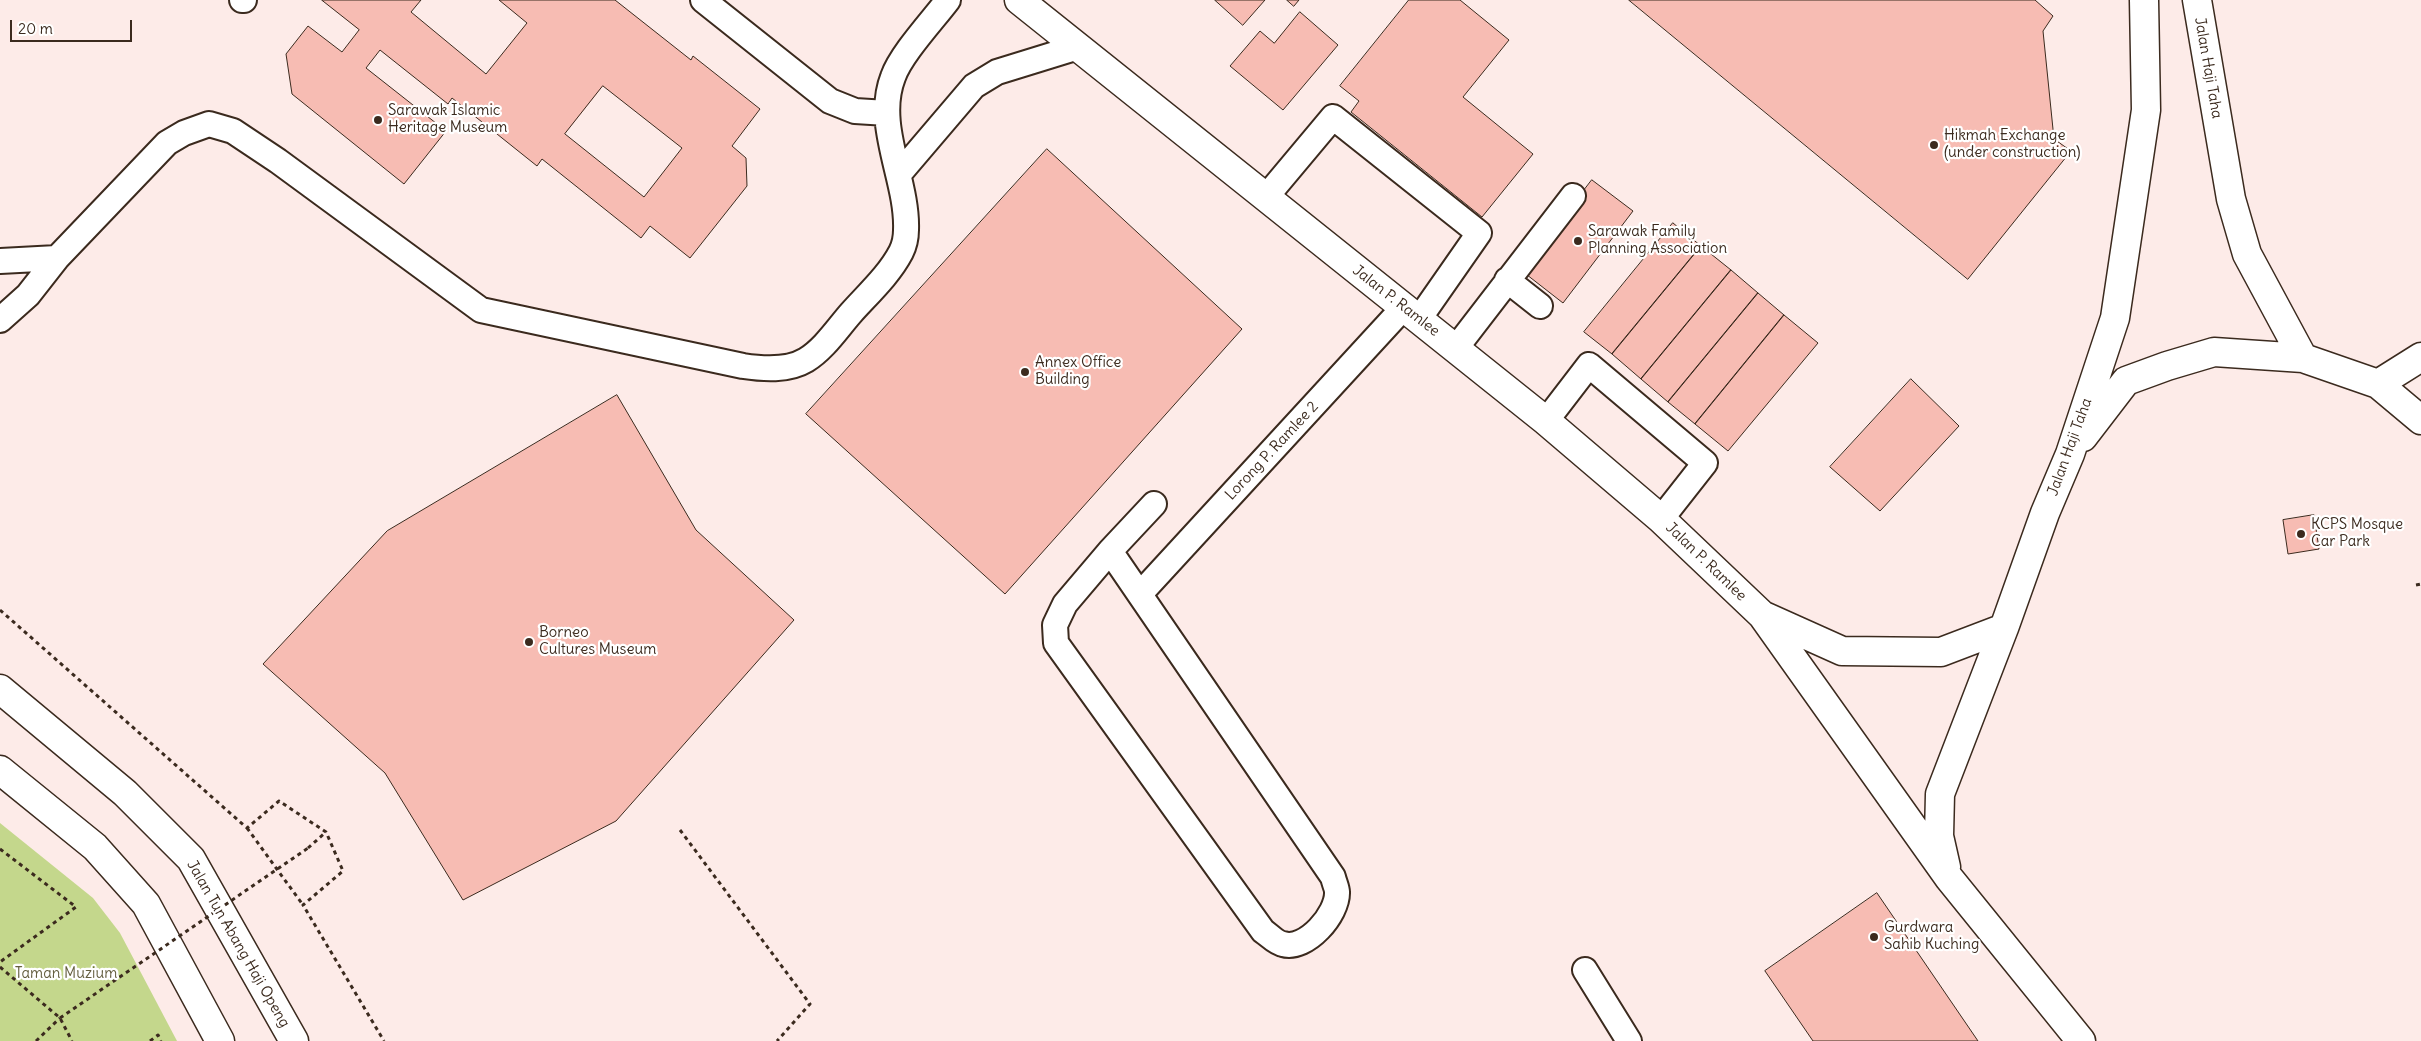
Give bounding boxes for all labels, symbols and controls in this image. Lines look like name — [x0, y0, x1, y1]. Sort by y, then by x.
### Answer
scale bar — [12, 10, 135, 42]
street label: Jalan Haji Taha — [2190, 16, 2226, 120]
text: 20 m — [18, 19, 53, 38]
place label: Sarawak Islamic Heritage Museum — [388, 102, 507, 137]
marker: Sarawak Islamic Heritage Museum — [372, 114, 384, 126]
place label: Hikmah Exchange (under construction) — [1944, 127, 2081, 162]
marker: Hikmah Exchange (under construction) — [1928, 139, 1940, 151]
place label: Sarawak Family Planning Association — [1588, 223, 1727, 258]
marker: Sarawak Family Planning Association — [1572, 235, 1584, 247]
street label: Jalan P. Ramlee — [1349, 261, 1443, 341]
place label: Annex Office Building — [1035, 354, 1121, 389]
marker: Annex Office Building — [1019, 366, 1031, 378]
street label: Jalan Haji Taha — [2044, 396, 2096, 498]
street label: Lorong P. Ramlee 2 — [1222, 398, 1322, 504]
place label: KCPS Mosque Car Park — [2311, 516, 2403, 551]
street label: Jalan P. Ramlee — [1662, 519, 1750, 605]
marker: KCPS Mosque Car Park — [2295, 528, 2307, 540]
place label: Borneo Cultures Museum — [539, 624, 656, 659]
marker: Borneo Cultures Museum — [523, 636, 535, 648]
street label: Jalan Tun Abang Haji Openg — [183, 857, 293, 1031]
place label: Gurdwara Sahib Kuching — [1884, 919, 1979, 954]
marker: Gurdwara Sahib Kuching — [1868, 931, 1880, 943]
park label: Taman Muzium — [15, 965, 117, 983]

